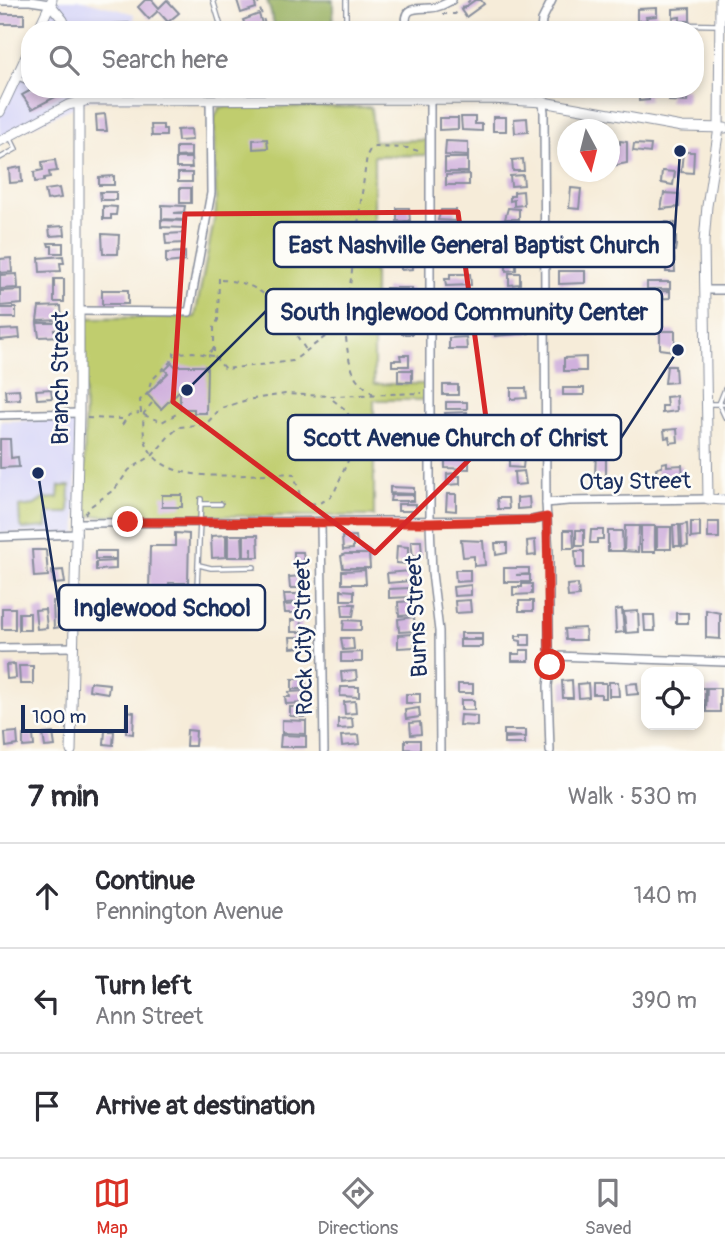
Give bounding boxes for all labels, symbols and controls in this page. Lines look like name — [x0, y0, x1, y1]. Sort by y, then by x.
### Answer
search box — [21, 21, 704, 98]
icon: search — [45, 41, 83, 79]
text: Search here — [101, 44, 228, 76]
north arrow — [557, 119, 620, 182]
callout: East Nashville General Baptist Church — [274, 222, 674, 267]
text: East Nashville General Baptist Church — [288, 231, 660, 260]
callout: South Inglewood Community Center — [266, 289, 662, 334]
text: South Inglewood Community Center — [280, 298, 649, 327]
street label: Branch Street — [46, 310, 75, 445]
callout: Scott Avenue Church of Christ — [288, 415, 621, 460]
text: Scott Avenue Church of Christ — [302, 424, 609, 453]
street label: Otay Street — [579, 466, 692, 497]
route end — [112, 506, 143, 537]
street label: Burns Street — [399, 553, 434, 678]
street label: Rock City Street — [288, 558, 319, 716]
callout: Inglewood School — [59, 585, 265, 630]
text: Inglewood School — [73, 594, 251, 623]
route start — [534, 649, 565, 680]
map controls — [641, 667, 704, 730]
button: locate — [641, 667, 704, 730]
scale bar — [21, 702, 128, 734]
text: 100 m — [32, 705, 86, 729]
text: 7 min — [28, 778, 99, 815]
text: Walk · 530 m — [568, 782, 697, 811]
text: Continue — [95, 865, 195, 897]
icon: ahead — [28, 877, 66, 915]
text: 140 m — [634, 881, 697, 910]
text: Pennington Avenue — [95, 897, 283, 926]
text: Turn left — [95, 970, 191, 1002]
icon: left — [28, 982, 66, 1020]
text: 390 m — [631, 986, 697, 1015]
text: Ann Street — [95, 1002, 203, 1031]
icon: arrive — [28, 1087, 66, 1125]
text: Arrive at destination — [95, 1090, 315, 1122]
tab: Map — [93, 1174, 131, 1240]
tab: Directions — [318, 1174, 398, 1240]
tab: Saved — [585, 1174, 632, 1240]

